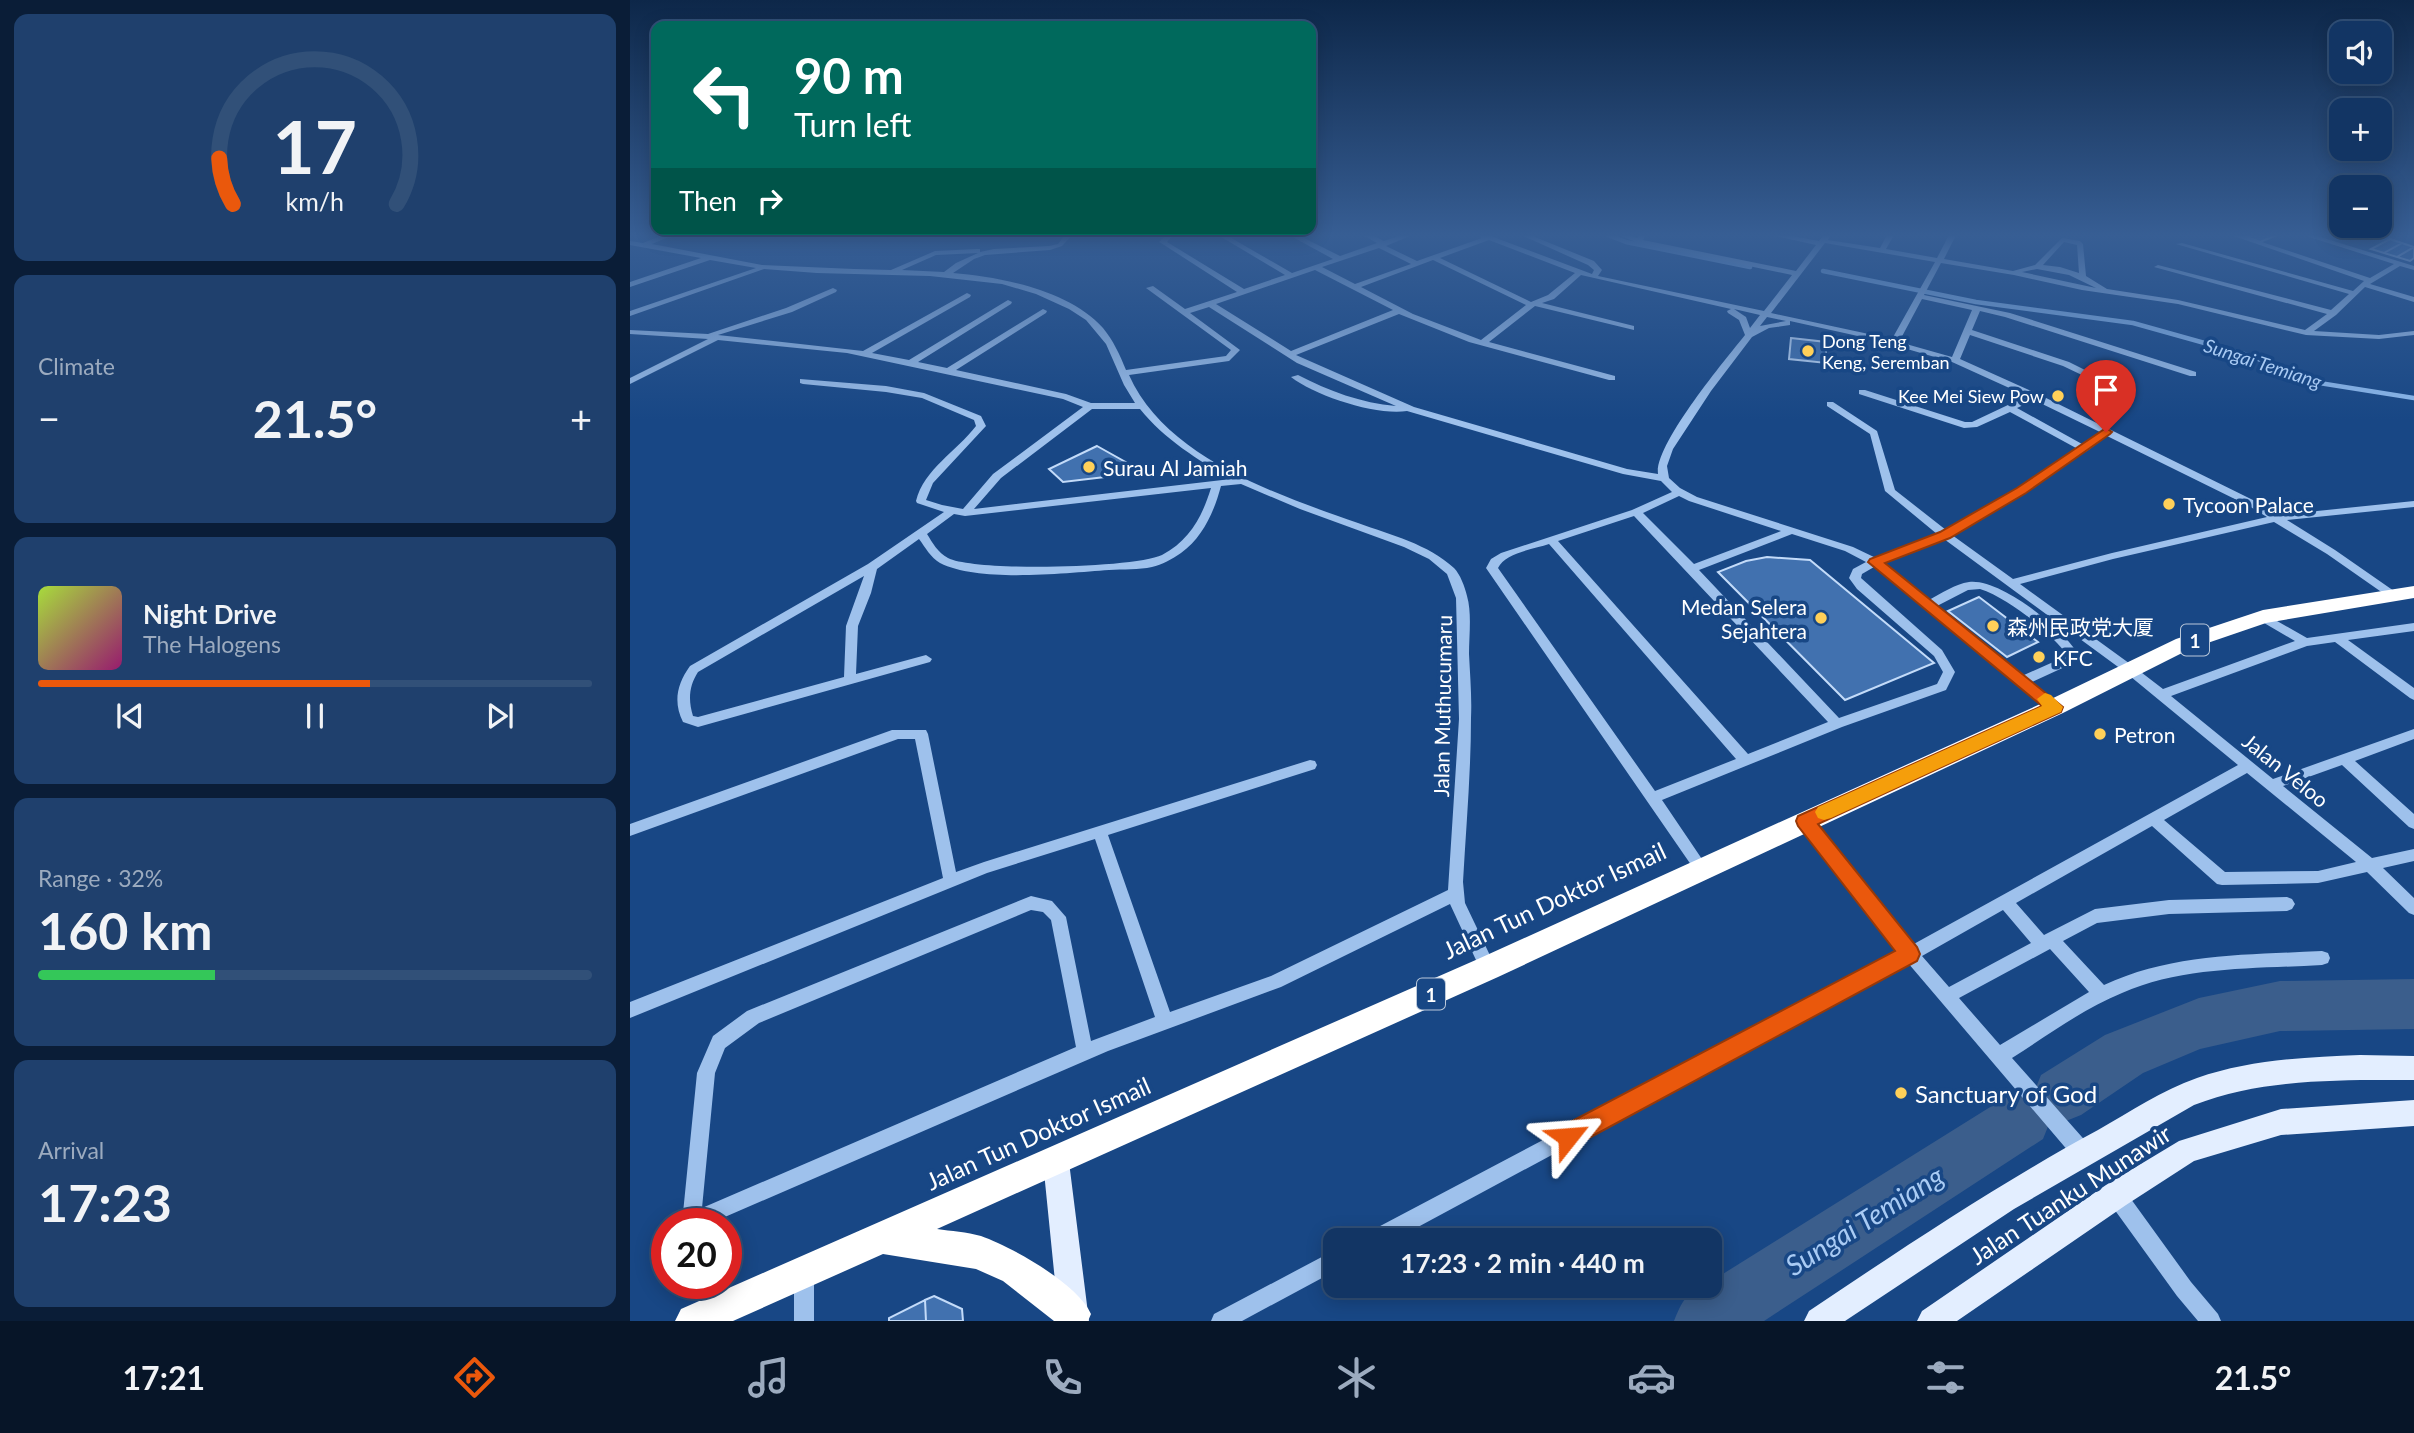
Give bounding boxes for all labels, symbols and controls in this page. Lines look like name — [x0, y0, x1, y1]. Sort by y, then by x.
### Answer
map controls — [2329, 21, 2392, 238]
button: sound — [2329, 21, 2392, 84]
text: 90 m — [794, 46, 904, 104]
icon: left — [679, 49, 770, 140]
button: + — [2329, 98, 2392, 161]
text: 17 — [273, 102, 357, 190]
text: Turn left — [794, 105, 911, 144]
button: − — [2329, 175, 2392, 238]
icon: right — [751, 182, 789, 220]
text: Then — [679, 185, 737, 217]
text: km/h — [286, 186, 344, 216]
place label: Dong Teng Keng, Seremban — [1822, 330, 1950, 373]
water label: Sungai Temiang — [2201, 333, 2325, 393]
marker: Dong Teng Keng, Seremban — [1800, 343, 1816, 359]
text: Climate — [38, 352, 115, 380]
pin — [2076, 360, 2136, 432]
icon: arrive — [2087, 371, 2125, 409]
place label: Kee Mei Siew Pow — [1898, 385, 2044, 407]
text: 21.5° — [253, 387, 377, 449]
marker: Kee Mei Siew Pow — [2050, 388, 2066, 404]
text: − — [38, 395, 60, 441]
text: + — [570, 395, 592, 441]
place label: Surau Al Jamiah — [1103, 455, 1247, 480]
marker: Surau Al Jamiah — [1081, 459, 1097, 475]
place label: Tycoon Palace — [2183, 492, 2314, 517]
marker: Tycoon Palace — [2161, 496, 2177, 512]
place label: Medan Selera Sejahtera — [1681, 594, 1807, 643]
text: Night Drive — [143, 598, 277, 630]
marker: Medan Selera Sejahtera — [1813, 610, 1829, 626]
place label: 森州民政党大厦 — [2007, 614, 2154, 639]
street label: Jalan Muthucumaru — [1428, 615, 1456, 797]
marker: 森州民政党大厦 — [1985, 618, 2001, 634]
road number: 1 — [2181, 624, 2209, 656]
text: The Halogens — [143, 630, 281, 658]
place label: KFC — [2053, 645, 2093, 670]
marker: KFC — [2031, 649, 2047, 665]
icon: previous — [111, 697, 149, 735]
icon: pause — [296, 697, 334, 735]
icon: next — [481, 697, 519, 735]
place label: Petron — [2114, 722, 2175, 747]
marker: Petron — [2092, 726, 2108, 742]
street label: Jalan Veloo — [2238, 728, 2334, 812]
street label: Jalan Tun Doktor Ismail — [1438, 836, 1670, 964]
text: Range · 32% — [38, 864, 163, 892]
text: 160 km — [38, 899, 212, 961]
road number: 1 — [1417, 978, 1445, 1010]
street label: Jalan Tun Doktor Ismail — [921, 1070, 1155, 1196]
place label: Sanctuary of God — [1915, 1079, 2097, 1108]
marker: Sanctuary of God — [1893, 1085, 1909, 1101]
position arrow — [1531, 1100, 1605, 1174]
street label: Jalan Tuanku Munawir — [1964, 1118, 2176, 1270]
text: Arrival — [38, 1136, 104, 1164]
water label: Sungai Temiang — [1779, 1158, 1950, 1282]
text: 17:23 — [38, 1171, 172, 1233]
speed limit sign: 20 — [651, 1208, 742, 1299]
text: 17:23 · 2 min · 440 m — [1400, 1247, 1645, 1279]
icon: directions — [450, 1353, 499, 1402]
icon: music — [744, 1353, 793, 1402]
icon: phone — [1038, 1353, 1087, 1402]
icon: climate — [1332, 1353, 1381, 1402]
icon: car — [1627, 1353, 1676, 1402]
icon: filters — [1921, 1353, 1970, 1402]
text: 17:21 — [123, 1358, 205, 1397]
text: 21.5° — [2215, 1358, 2291, 1397]

